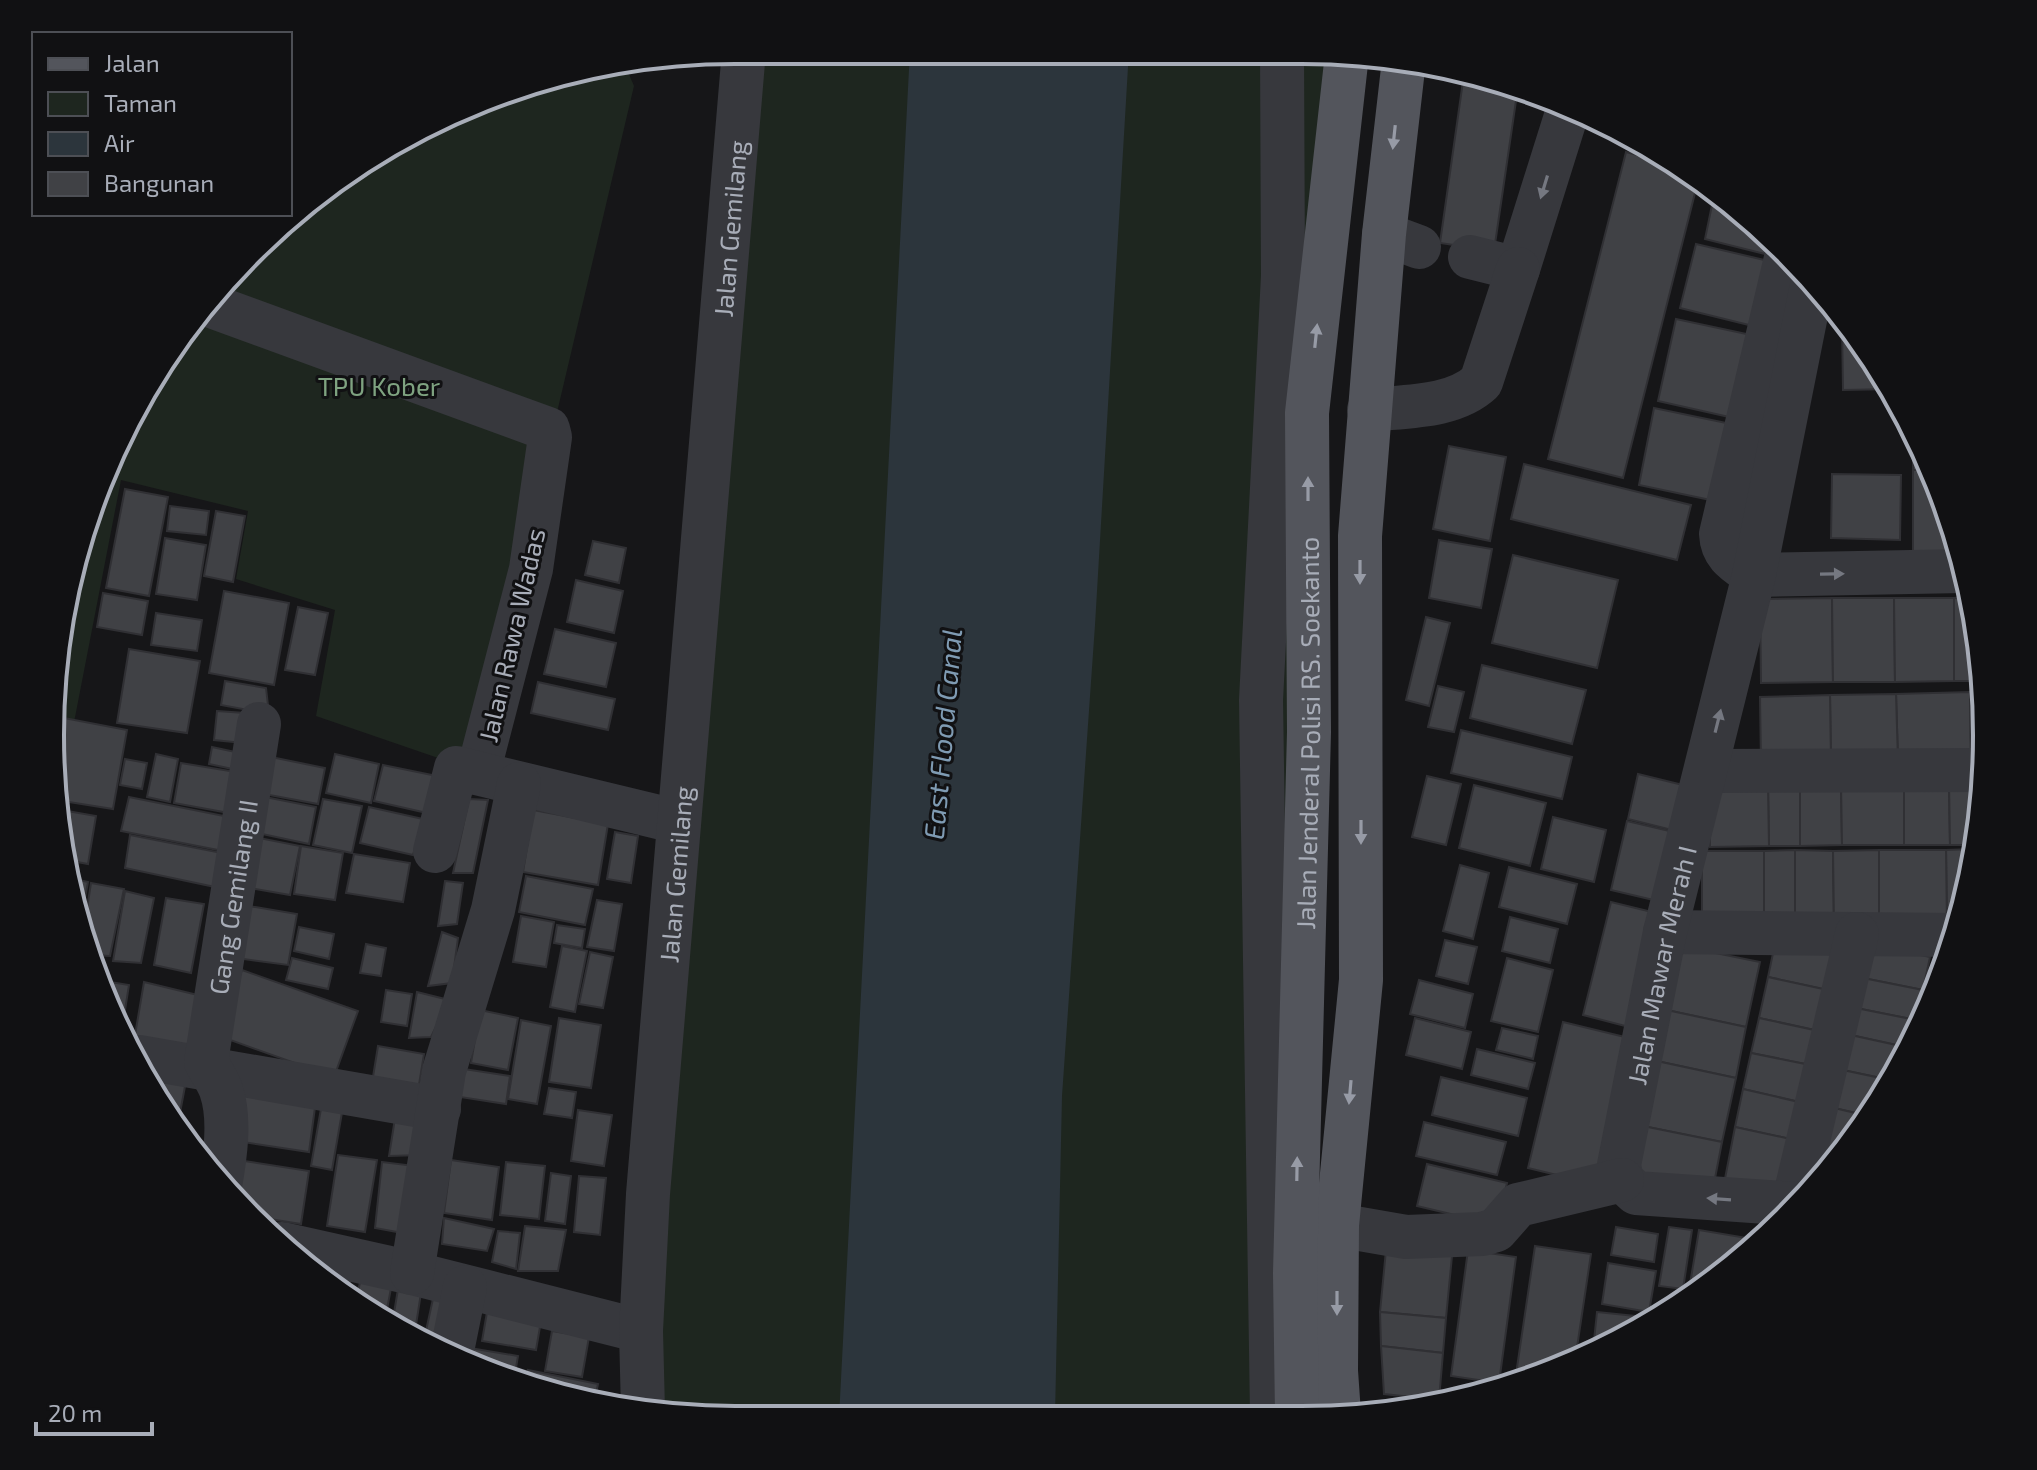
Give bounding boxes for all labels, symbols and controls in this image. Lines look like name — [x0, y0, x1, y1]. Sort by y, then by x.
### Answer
legend — [32, 32, 292, 216]
text: Jalan — [104, 48, 160, 77]
text: Taman — [104, 88, 177, 117]
one-way arrow — [1388, 125, 1401, 150]
text: Air — [104, 128, 135, 157]
street label: Jalan Gemilang — [706, 139, 752, 318]
text: Bangunan — [104, 168, 214, 197]
one-way arrow — [1537, 175, 1550, 199]
one-way arrow — [1309, 323, 1322, 348]
park label: TPU Kober — [318, 370, 440, 401]
one-way arrow — [1301, 476, 1314, 501]
street label: Jalan Rawa Wadas — [471, 525, 551, 745]
street label: Jalan Jenderal Polisi RS. Soekanto — [1288, 537, 1325, 930]
one-way arrow — [1354, 560, 1366, 585]
one-way arrow — [1820, 567, 1845, 580]
water label: East Flood Canal — [916, 627, 968, 841]
one-way arrow — [1712, 709, 1725, 734]
street label: Jalan Gemilang — [652, 785, 698, 964]
street label: Gang Gemilang II — [201, 797, 262, 996]
one-way arrow — [1355, 820, 1367, 845]
street label: Jalan Mawar Merah I — [1620, 842, 1701, 1087]
one-way arrow — [1343, 1080, 1356, 1105]
one-way arrow — [1290, 1156, 1303, 1181]
one-way arrow — [1706, 1192, 1731, 1205]
one-way arrow — [1331, 1291, 1343, 1316]
scale bar — [36, 1386, 152, 1436]
text: 20 m — [48, 1398, 102, 1427]

